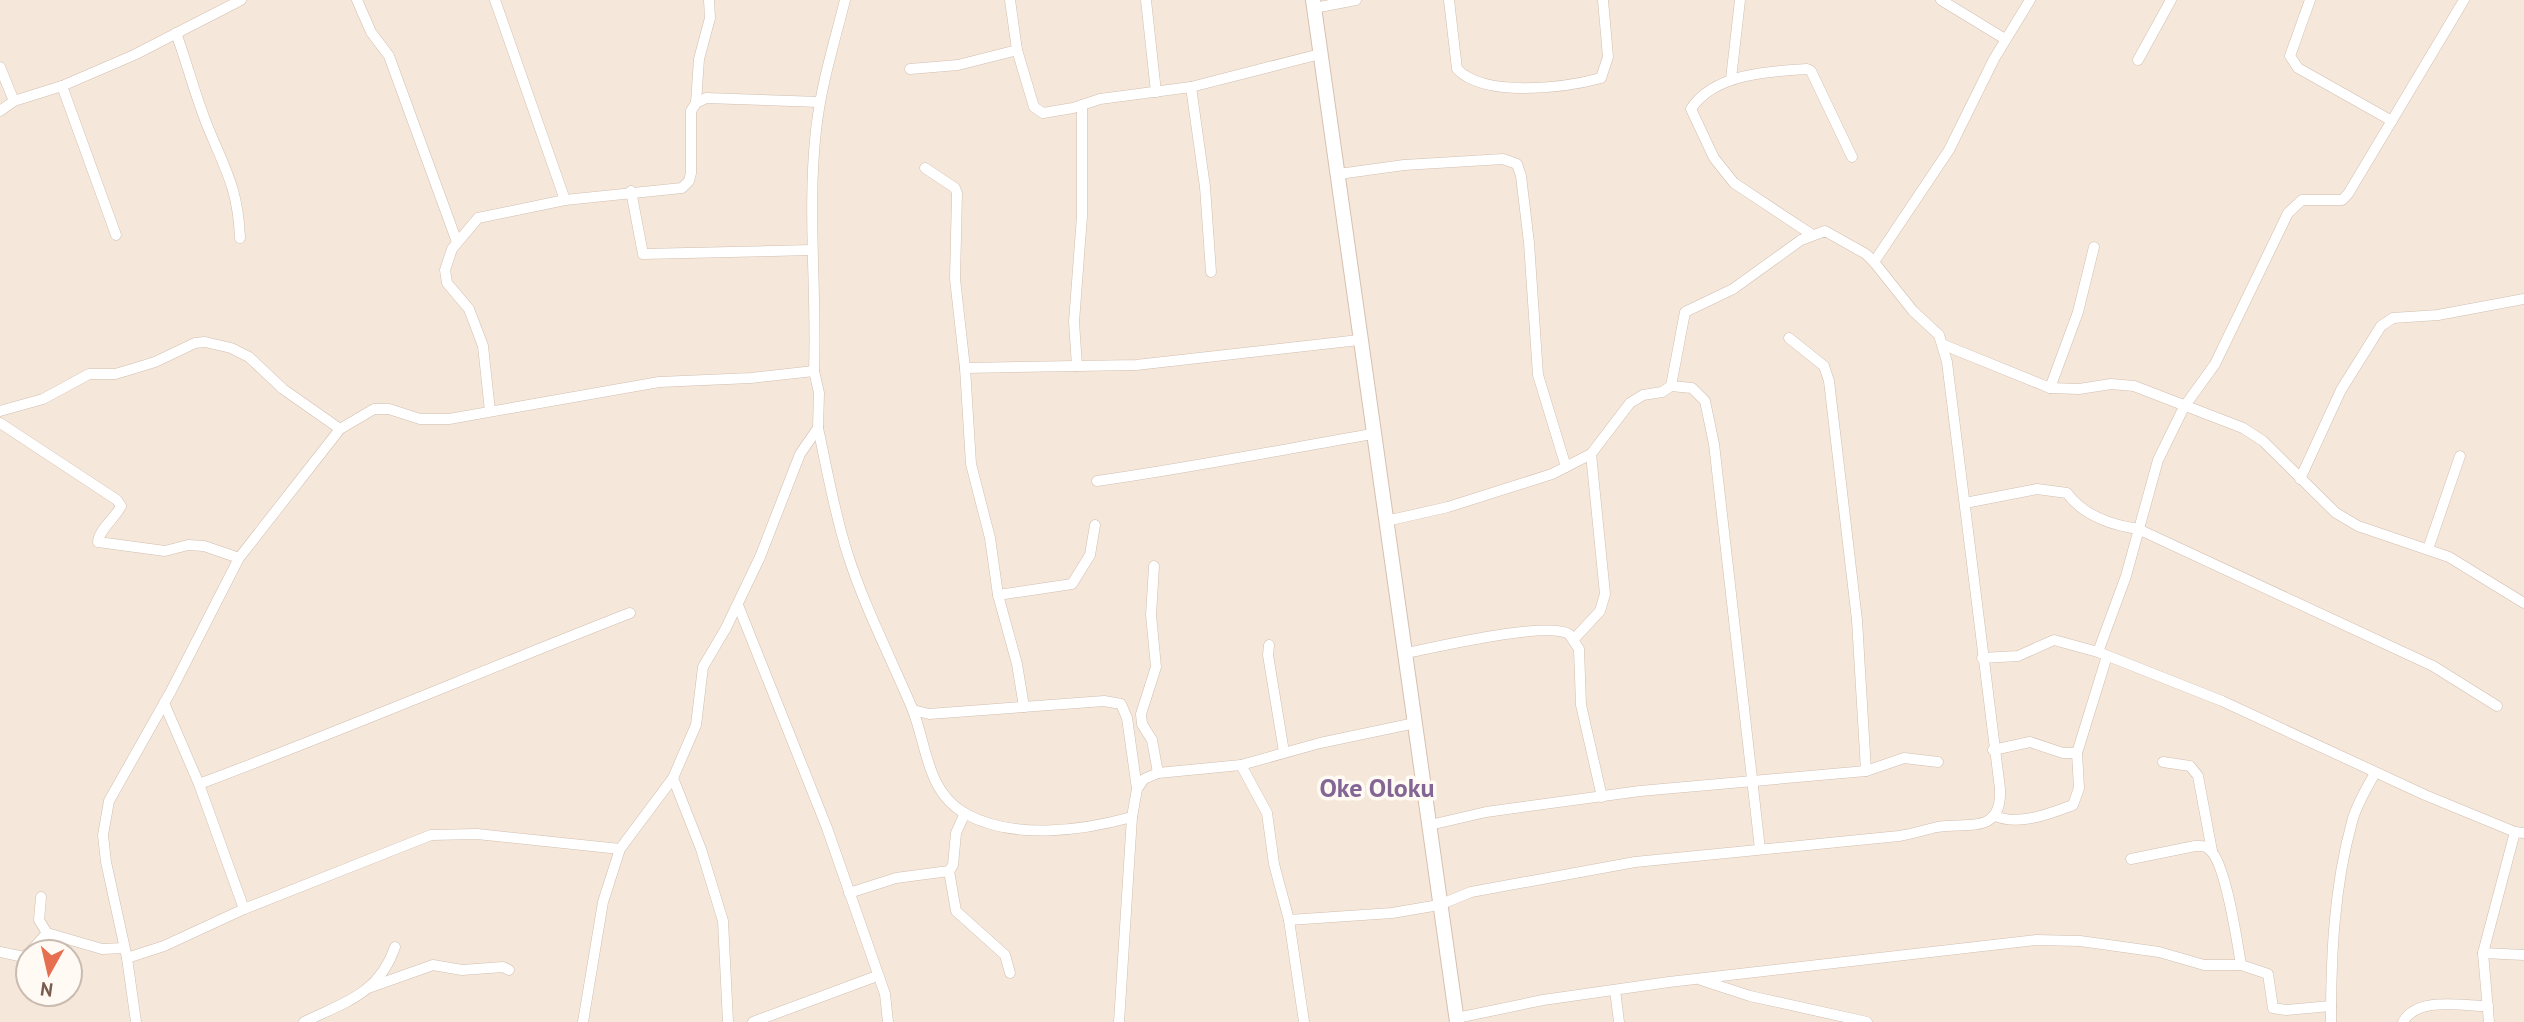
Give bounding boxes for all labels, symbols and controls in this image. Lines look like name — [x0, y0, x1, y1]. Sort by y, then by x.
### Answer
district label: Oke Oloku — [1319, 771, 1435, 804]
north arrow — [14, 938, 84, 1008]
text: N — [39, 977, 54, 1003]

